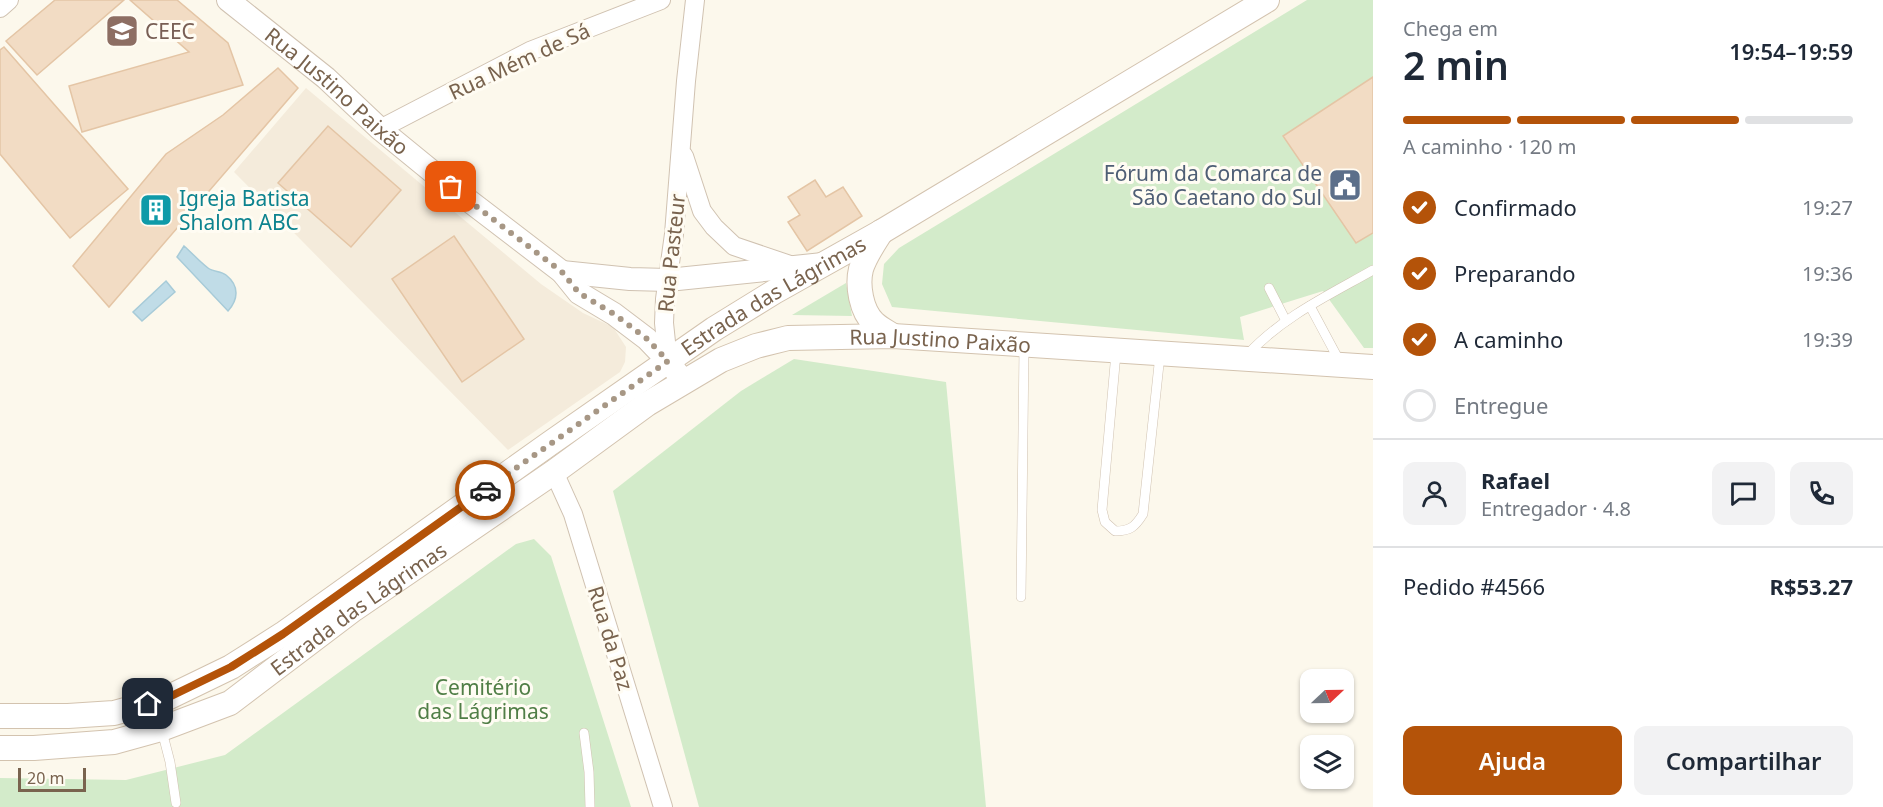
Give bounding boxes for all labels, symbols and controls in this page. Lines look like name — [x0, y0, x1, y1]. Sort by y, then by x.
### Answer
school or university icon: CEEC — [104, 13, 140, 49]
text: Chega em — [1403, 15, 1498, 42]
street label: Rua Mém de Sá — [444, 16, 594, 106]
place label: CEEC — [145, 17, 195, 45]
street label: Rua Justino Paixão — [259, 21, 415, 161]
text: 19:54–19:59 — [1729, 36, 1853, 66]
text: 2 min — [1403, 38, 1509, 91]
text: A caminho · 120 m — [1403, 133, 1576, 160]
place label: Fórum da Comarca de São Caetano do Sul — [1104, 159, 1322, 211]
pin — [425, 161, 476, 212]
public building icon: Fórum da Comarca de São Caetano do Sul — [1327, 167, 1363, 203]
icon: bag — [434, 170, 467, 203]
place label: Igreja Batista Shalom ABC — [179, 184, 310, 236]
icon: check — [1403, 191, 1436, 224]
building icon: Igreja Batista Shalom ABC — [138, 192, 174, 228]
street label: Rua Pasteur — [651, 192, 691, 314]
text: Confirmado — [1454, 192, 1577, 222]
text: 19:27 — [1802, 194, 1853, 221]
street label: Estrada das Lágrimas — [675, 229, 871, 362]
icon: check — [1403, 257, 1436, 290]
text: Preparando — [1454, 258, 1576, 288]
text: 19:36 — [1802, 260, 1853, 287]
street label: Rua Justino Paixão — [849, 322, 1032, 359]
icon: check — [1403, 323, 1436, 356]
text: A caminho — [1454, 324, 1563, 354]
text: 19:39 — [1802, 326, 1853, 353]
text: Entregue — [1454, 390, 1548, 420]
courier — [455, 460, 515, 520]
button: person — [1403, 462, 1466, 525]
button: chat — [1712, 462, 1775, 525]
button: phone — [1790, 462, 1853, 525]
text: Rafael — [1481, 465, 1550, 495]
icon: car — [469, 474, 502, 507]
text: Entregador · 4.8 — [1481, 495, 1631, 522]
street label: Estrada das Lágrimas — [264, 536, 452, 682]
text: Pedido #4566 — [1403, 571, 1545, 601]
text: R$53.27 — [1769, 571, 1853, 601]
street label: Rua da Paz — [582, 582, 640, 694]
north arrow — [1300, 669, 1354, 723]
map controls — [1300, 669, 1354, 789]
park label: Cemitério das Lágrimas — [417, 673, 549, 725]
pin — [122, 678, 173, 729]
icon: home — [131, 687, 164, 720]
button: Ajuda — [1403, 726, 1622, 795]
button: Compartilhar — [1634, 726, 1853, 795]
button: layers — [1300, 735, 1354, 789]
scale bar — [18, 765, 86, 792]
text: 20 m — [27, 767, 64, 789]

